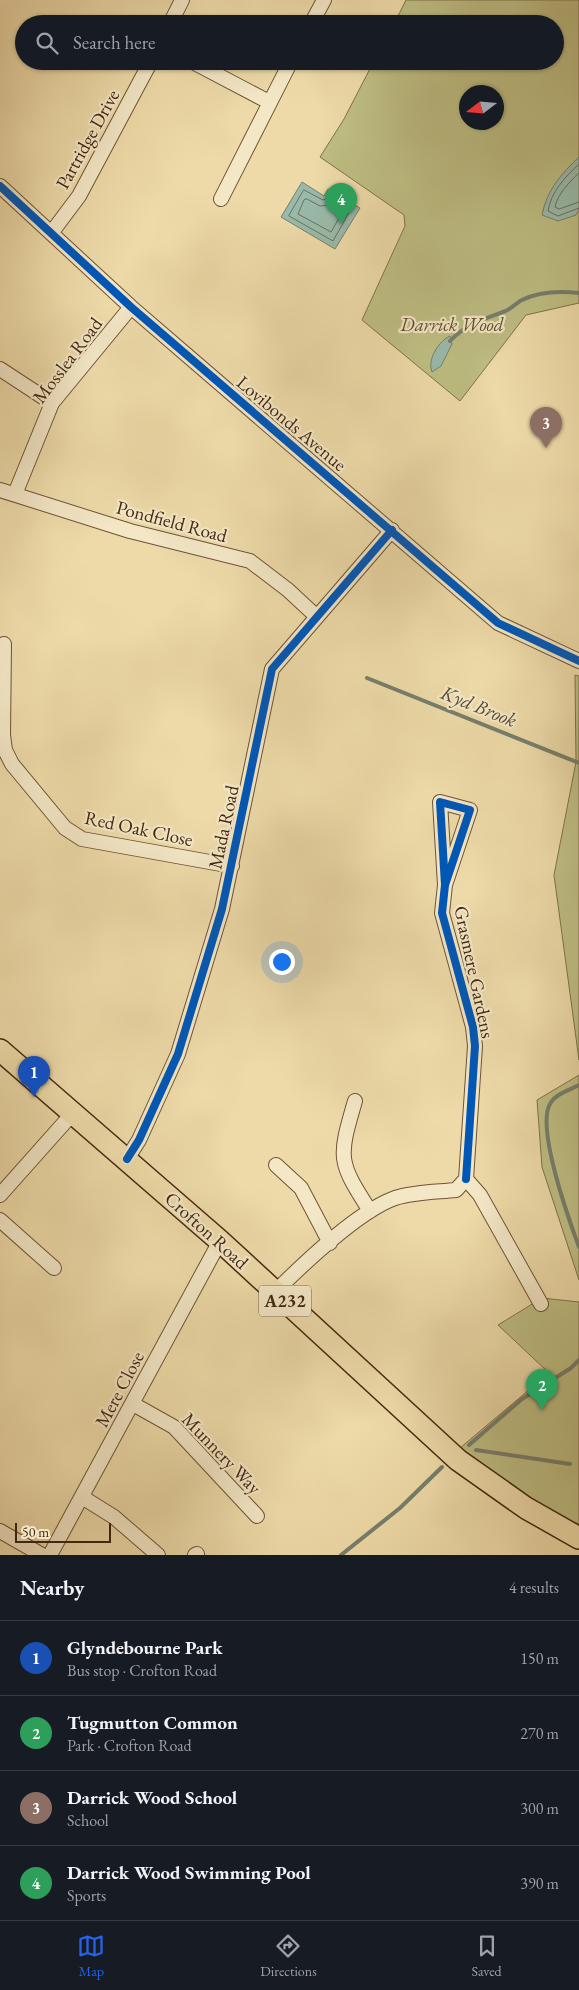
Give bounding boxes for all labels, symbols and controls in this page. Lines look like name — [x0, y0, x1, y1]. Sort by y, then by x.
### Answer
search box — [15, 15, 564, 70]
icon: search — [33, 29, 61, 57]
text: Search here — [73, 30, 155, 55]
street label: Partridge Drive — [50, 85, 125, 193]
north arrow — [459, 85, 504, 130]
pin: 4 — [325, 183, 357, 224]
street label: Mosslea Road — [27, 312, 108, 408]
park label: Darrick Wood — [399, 312, 504, 337]
street label: Lovibonds Avenue — [231, 370, 352, 477]
pin: 3 — [530, 407, 562, 448]
street label: Pondfield Road — [114, 495, 230, 548]
water label: Kyd Brook — [436, 679, 521, 733]
street label: Mada Road — [202, 783, 245, 871]
street label: Red Oak Close — [83, 805, 195, 852]
street label: Grasmere Gardens — [448, 904, 501, 1041]
your location — [269, 949, 295, 975]
pin: 1 — [18, 1056, 50, 1097]
street label: Crofton Road — [160, 1186, 254, 1275]
road number: A232 — [259, 1285, 311, 1316]
street label: Mere Close — [89, 1347, 150, 1432]
pin: 2 — [526, 1369, 558, 1410]
street label: Munnery Way — [176, 1407, 267, 1500]
scale bar — [15, 1520, 111, 1543]
text: 50 m — [22, 1523, 49, 1541]
text: Nearby — [20, 1574, 84, 1601]
text: 4 results — [509, 1577, 559, 1598]
text: Glyndebourne Park — [67, 1635, 223, 1660]
text: 1 — [32, 1648, 40, 1669]
text: 150 m — [520, 1648, 559, 1669]
text: Bus stop · Crofton Road — [67, 1660, 217, 1681]
text: Tugmutton Common — [67, 1710, 238, 1735]
text: 2 — [32, 1723, 40, 1744]
text: 270 m — [520, 1723, 559, 1744]
text: Park · Crofton Road — [67, 1735, 192, 1756]
text: Darrick Wood School — [67, 1785, 237, 1810]
text: 3 — [32, 1798, 40, 1819]
text: 300 m — [520, 1798, 559, 1819]
text: School — [67, 1810, 109, 1831]
text: Darrick Wood Swimming Pool — [67, 1860, 311, 1885]
text: 4 — [32, 1873, 40, 1894]
text: 390 m — [520, 1873, 559, 1894]
text: Sports — [67, 1885, 106, 1906]
tab: Map — [77, 1932, 105, 1980]
tab: Directions — [260, 1932, 317, 1980]
tab: Saved — [472, 1932, 502, 1980]

